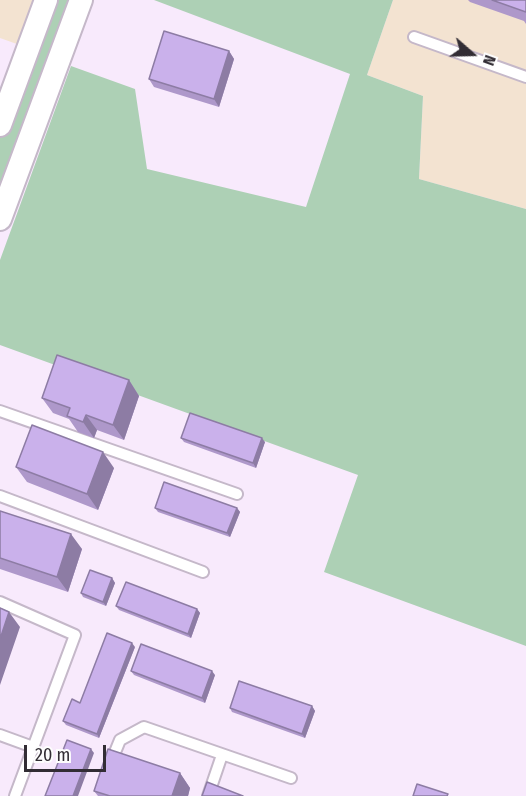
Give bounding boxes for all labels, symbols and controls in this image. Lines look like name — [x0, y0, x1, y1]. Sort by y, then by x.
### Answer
north arrow — [442, 24, 502, 84]
text: N — [479, 53, 500, 68]
scale bar — [27, 733, 110, 771]
text: 20 m — [35, 744, 70, 766]

